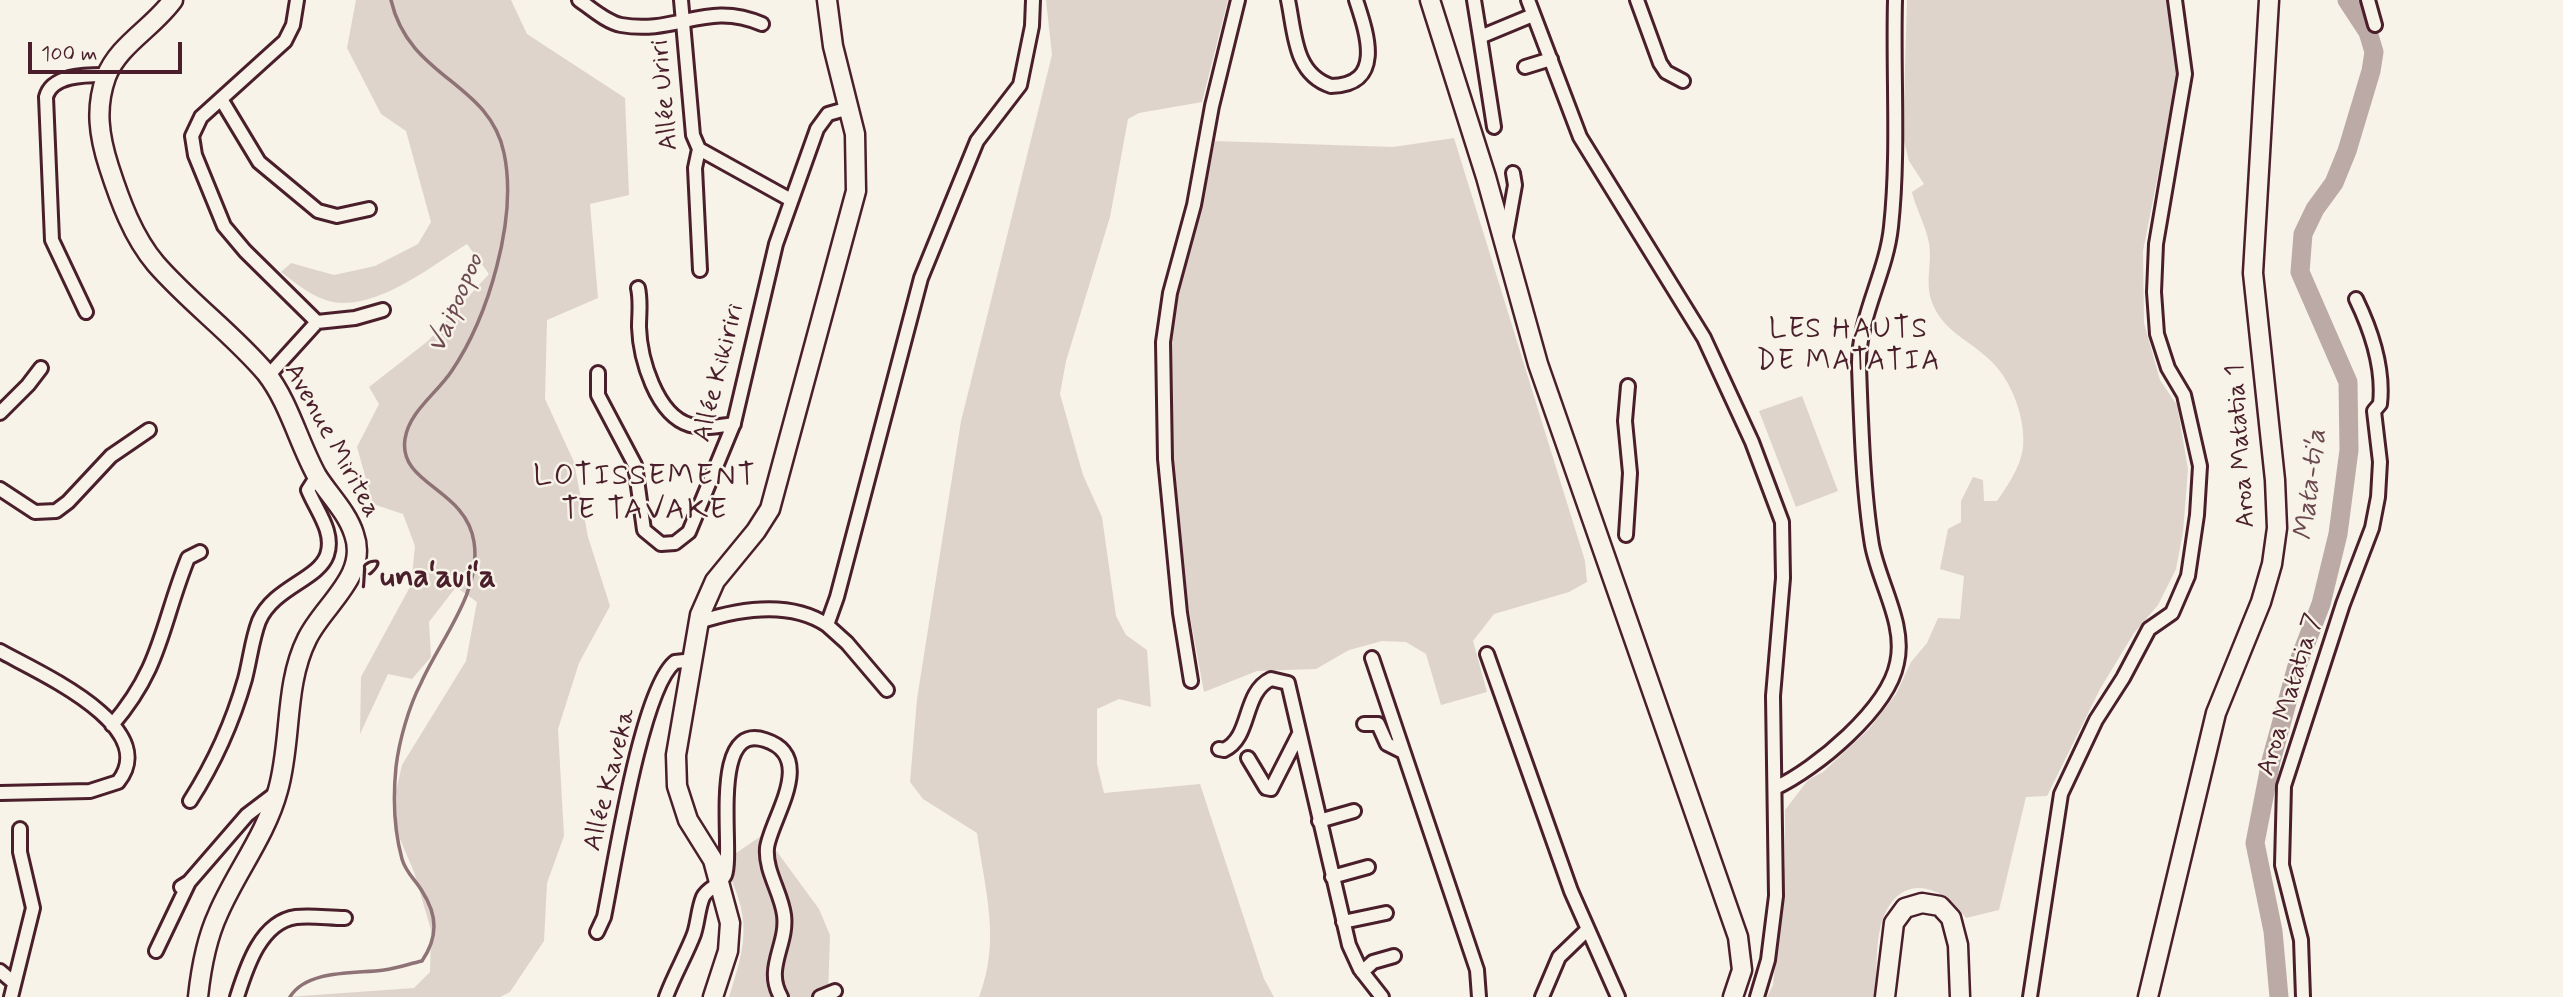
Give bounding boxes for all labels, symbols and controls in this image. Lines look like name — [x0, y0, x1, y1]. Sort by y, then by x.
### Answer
scale bar — [32, 28, 186, 72]
street label: Allée Uriri — [646, 38, 686, 152]
text: 100 m — [41, 40, 97, 68]
water label: Vaipoopoo — [421, 249, 493, 359]
street label: Allée Kikiriri — [688, 301, 752, 445]
district label: LES HAUTS DE MATATIA — [1759, 314, 1939, 380]
street label: Avenue Miritea — [276, 359, 386, 523]
street label: Aroa Matatia 1 — [2221, 363, 2263, 529]
water label: Mata-ti'a — [2288, 427, 2336, 543]
district label: LOTISSEMENT TE TAVAKE — [532, 460, 758, 530]
district label: Punaʻauiʻa — [360, 559, 496, 599]
street label: Aroa Matatia 7 — [2252, 610, 2330, 780]
street label: Allée Kaveka — [578, 706, 644, 854]

